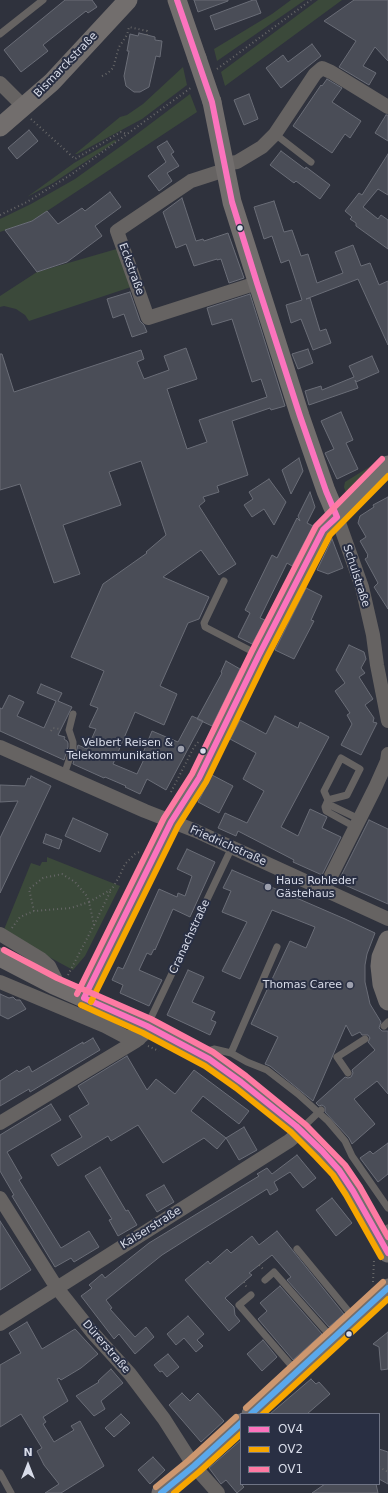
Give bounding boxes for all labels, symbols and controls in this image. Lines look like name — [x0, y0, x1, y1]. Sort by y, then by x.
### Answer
street label: Bismarckstraße — [32, 30, 100, 100]
unlabelled marker — [235, 223, 245, 233]
street label: Eckstraße — [115, 241, 147, 297]
street label: Schulstraße — [340, 543, 372, 609]
place label: Velbert Reisen & Telekommunikation — [66, 736, 173, 762]
marker: Velbert Reisen & Telekommunikation — [176, 744, 186, 754]
unlabelled marker — [198, 746, 208, 756]
street label: Friedrichstraße — [188, 823, 268, 869]
place label: Haus Rohleder Gästehaus — [276, 874, 356, 900]
marker: Haus Rohleder Gästehaus — [263, 882, 273, 892]
street label: Cranachstraße — [167, 898, 213, 976]
place label: Thomas Caree — [263, 978, 342, 992]
marker: Thomas Caree — [345, 980, 355, 990]
street label: Kaiserstraße — [118, 1204, 184, 1252]
street label: Dürerstraße — [79, 1318, 133, 1376]
unlabelled marker — [344, 1329, 354, 1339]
legend — [240, 1413, 380, 1485]
text: OV4 — [278, 1422, 303, 1436]
text: OV2 — [278, 1442, 303, 1456]
north arrow — [8, 1445, 48, 1485]
text: N — [23, 1446, 33, 1459]
text: OV1 — [278, 1462, 303, 1476]

